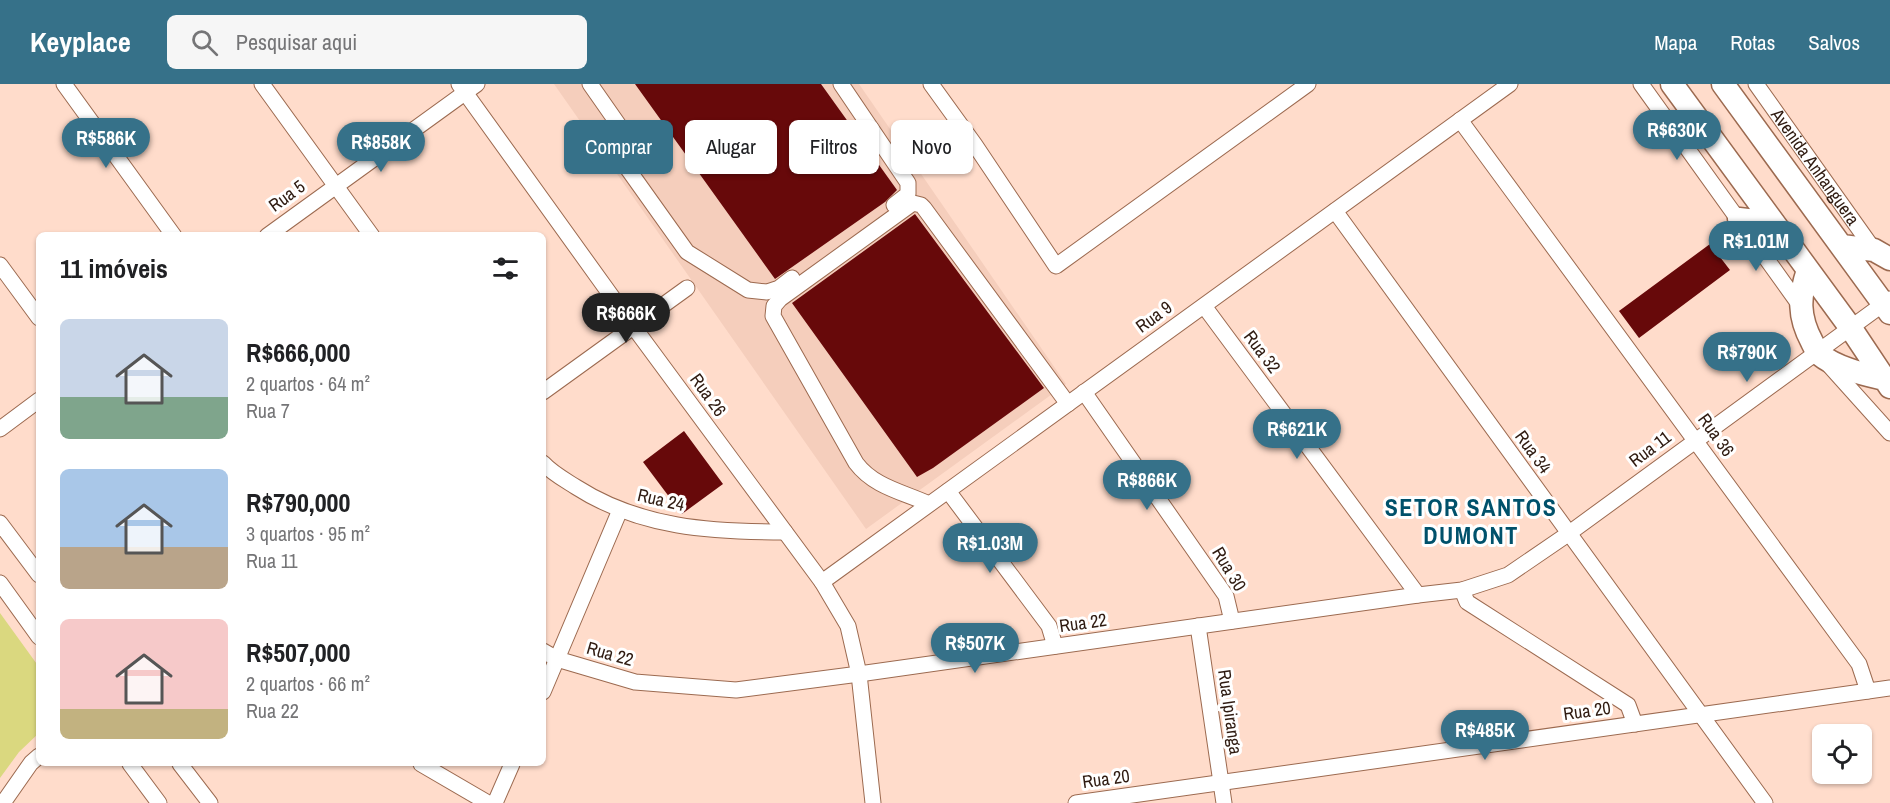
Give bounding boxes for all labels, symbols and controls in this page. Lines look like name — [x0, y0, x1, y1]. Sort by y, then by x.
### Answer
search box — [167, 15, 587, 69]
text: Keyplace — [30, 23, 131, 61]
icon: search — [188, 26, 221, 59]
text: Pesquisar aqui — [236, 27, 357, 57]
text: Mapa — [1654, 28, 1697, 57]
text: Rotas — [1730, 28, 1775, 57]
text: Salvos — [1808, 28, 1860, 57]
street label: Avenida Anhanguera — [1765, 103, 1866, 230]
pin: R$630K — [1628, 110, 1726, 161]
text: R$630K — [1647, 116, 1707, 143]
pin: R$586K — [57, 118, 155, 169]
chip: Comprar — [564, 120, 673, 174]
chip: Alugar — [685, 120, 777, 174]
chip: Filtros — [789, 120, 879, 174]
chip: Novo — [891, 120, 973, 174]
pin: R$858K — [332, 122, 430, 173]
text: R$586K — [76, 124, 136, 151]
text: R$858K — [351, 128, 411, 155]
street label: Rua 5 — [263, 174, 310, 217]
pin: R$1.01M — [1701, 221, 1811, 272]
text: R$1.01M — [1723, 227, 1789, 254]
text: 11 imóveis — [60, 251, 168, 286]
icon: filters — [489, 252, 522, 285]
pin: R$666K — [577, 293, 675, 344]
street label: Rua 9 — [1130, 295, 1177, 338]
text: R$666K — [596, 299, 656, 326]
street label: Rua 32 — [1238, 325, 1287, 378]
pin: R$790K — [1698, 332, 1796, 383]
text: R$666,000 — [246, 335, 350, 370]
text: R$790K — [1717, 338, 1777, 365]
icon: home — [108, 343, 180, 415]
street label: Rua 26 — [684, 368, 733, 421]
text: 2 quartos · 64 m² — [246, 370, 370, 397]
text: Rua 7 — [246, 397, 290, 424]
street label: Rua 36 — [1692, 408, 1741, 461]
pin: R$621K — [1248, 409, 1346, 460]
text: R$621K — [1267, 415, 1327, 442]
street label: Rua 11 — [1624, 424, 1676, 473]
street label: Rua 34 — [1509, 425, 1558, 478]
pin: R$866K — [1098, 460, 1196, 511]
text: R$866K — [1117, 466, 1177, 493]
street label: Rua 24 — [635, 482, 687, 517]
text: R$790,000 — [246, 485, 350, 520]
district label: SETOR SANTOS DUMONT — [1385, 491, 1557, 551]
icon: home — [108, 493, 180, 565]
text: 3 quartos · 95 m² — [246, 520, 370, 547]
pin: R$1.03M — [935, 523, 1045, 574]
text: R$1.03M — [957, 529, 1023, 556]
street label: Rua 30 — [1206, 542, 1252, 596]
text: Rua 11 — [246, 547, 298, 574]
street label: Rua 22 — [1058, 607, 1108, 638]
pin: R$507K — [926, 623, 1024, 674]
text: R$507K — [945, 629, 1005, 656]
text: R$507,000 — [246, 635, 350, 670]
street label: Rua 22 — [584, 635, 636, 672]
icon: home — [108, 643, 180, 715]
street label: Rua Ipiranga — [1212, 668, 1249, 756]
text: 2 quartos · 66 m² — [246, 670, 370, 697]
street label: Rua 20 — [1562, 695, 1612, 726]
text: Rua 22 — [246, 697, 299, 724]
pin: R$485K — [1436, 710, 1534, 761]
text: R$485K — [1455, 716, 1515, 743]
map controls — [1812, 724, 1872, 784]
button: locate — [1812, 724, 1872, 784]
street label: Rua 20 — [1081, 763, 1131, 794]

